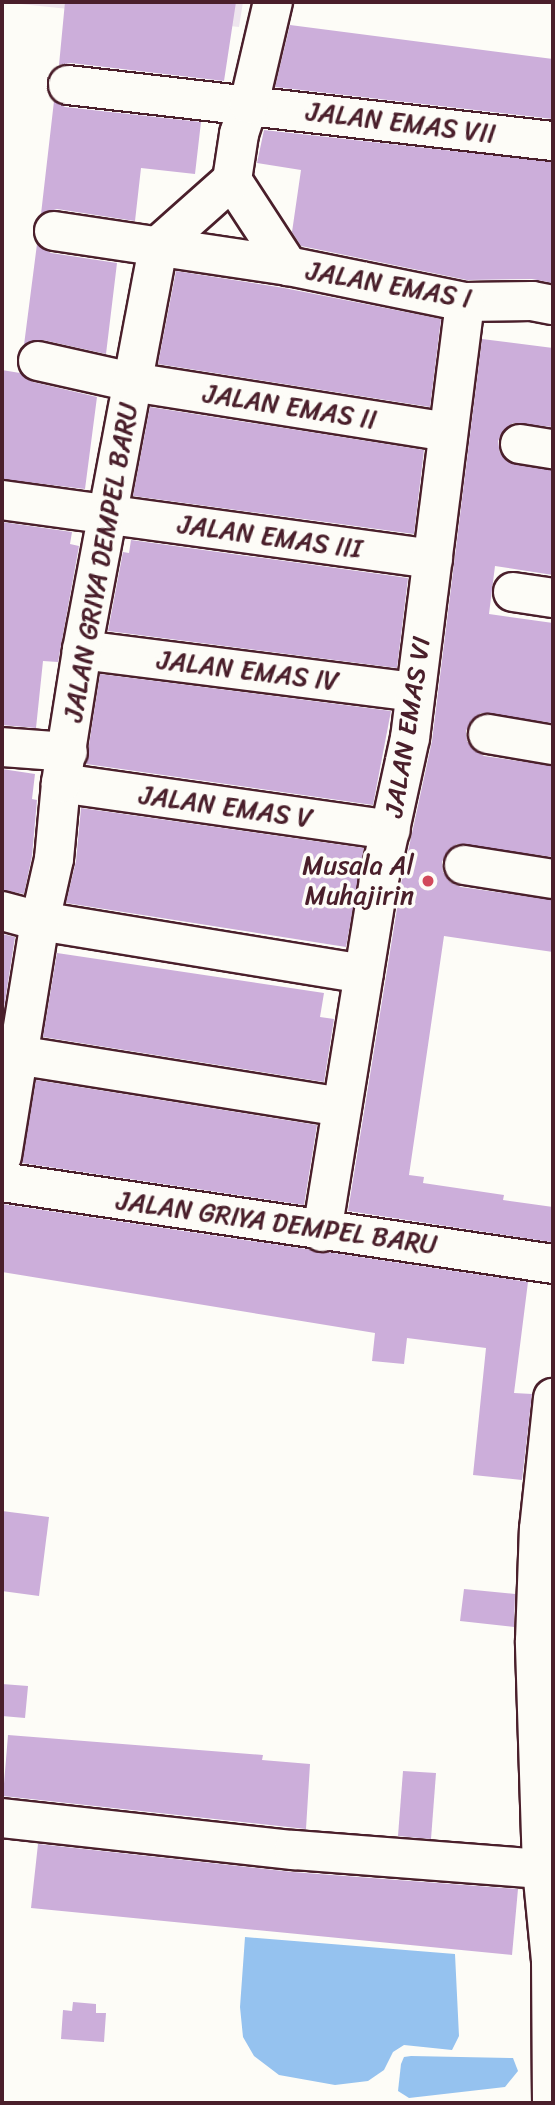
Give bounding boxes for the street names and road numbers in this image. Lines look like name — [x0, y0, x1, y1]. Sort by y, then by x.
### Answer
street label: JALAN EMAS VII — [304, 96, 498, 150]
street label: JALAN EMAS I — [303, 255, 475, 315]
street label: JALAN EMAS II — [200, 378, 380, 436]
street label: JALAN GRIYA DEMPEL BARU — [57, 399, 145, 725]
street label: JALAN EMAS III — [176, 509, 364, 565]
street label: JALAN EMAS VI — [378, 633, 438, 821]
street label: JALAN EMAS IV — [154, 644, 342, 698]
street label: JALAN EMAS V — [138, 779, 314, 835]
street label: JALAN GRIYA DEMPEL BARU — [114, 1185, 440, 1261]

